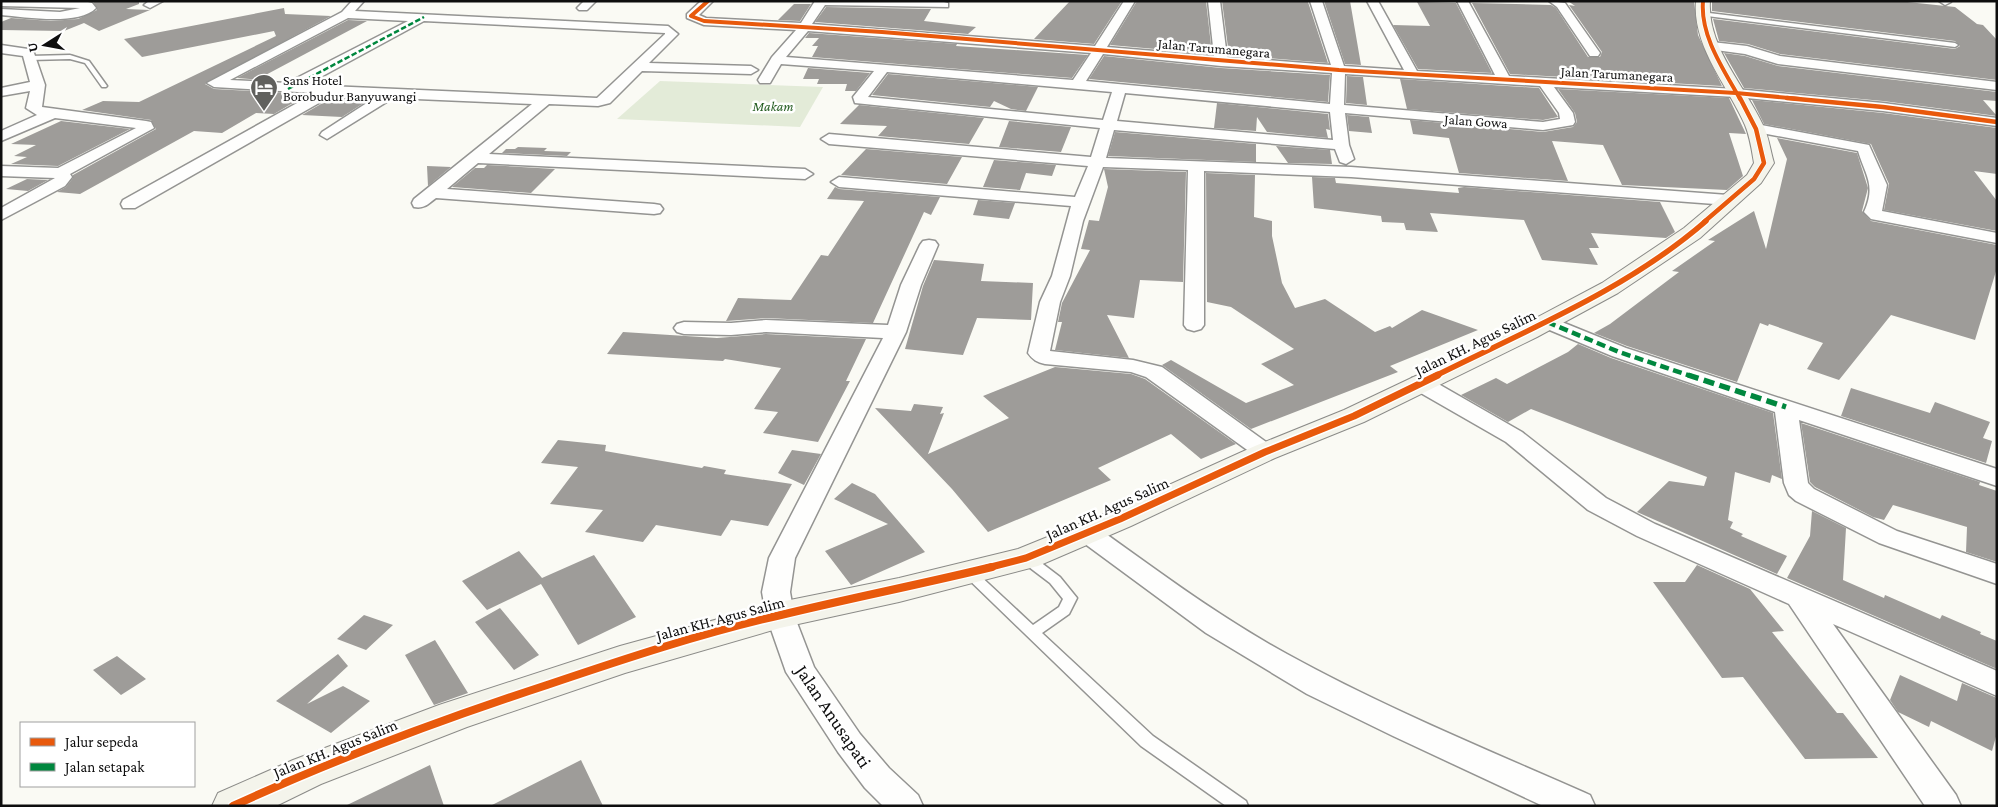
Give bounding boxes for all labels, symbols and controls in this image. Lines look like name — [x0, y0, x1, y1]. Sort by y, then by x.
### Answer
north arrow — [20, 20, 70, 70]
street label: Jalan Tarumanegara — [1155, 35, 1271, 61]
text: U — [23, 41, 41, 54]
street label: Jalan Tarumanegara — [1558, 63, 1674, 85]
place label: Sans Hotel Borobudur Banyuwangi — [283, 72, 417, 104]
hotel icon: Sans Hotel Borobudur Banyuwangi — [249, 73, 279, 112]
park label: Makam — [751, 98, 794, 114]
street label: Jalan Gowa — [1442, 111, 1509, 131]
street label: Jalan KH. Agus Salim — [1410, 306, 1539, 381]
street label: Jalan KH. Agus Salim — [1041, 474, 1172, 545]
street label: Jalan KH. Agus Salim — [652, 593, 787, 645]
street label: Jalan Anusapati — [790, 659, 876, 772]
street label: Jalan KH. Agus Salim — [269, 716, 400, 783]
legend — [20, 722, 195, 787]
text: Jalur sepeda — [63, 734, 138, 751]
text: Jalan setapak — [63, 759, 145, 776]

